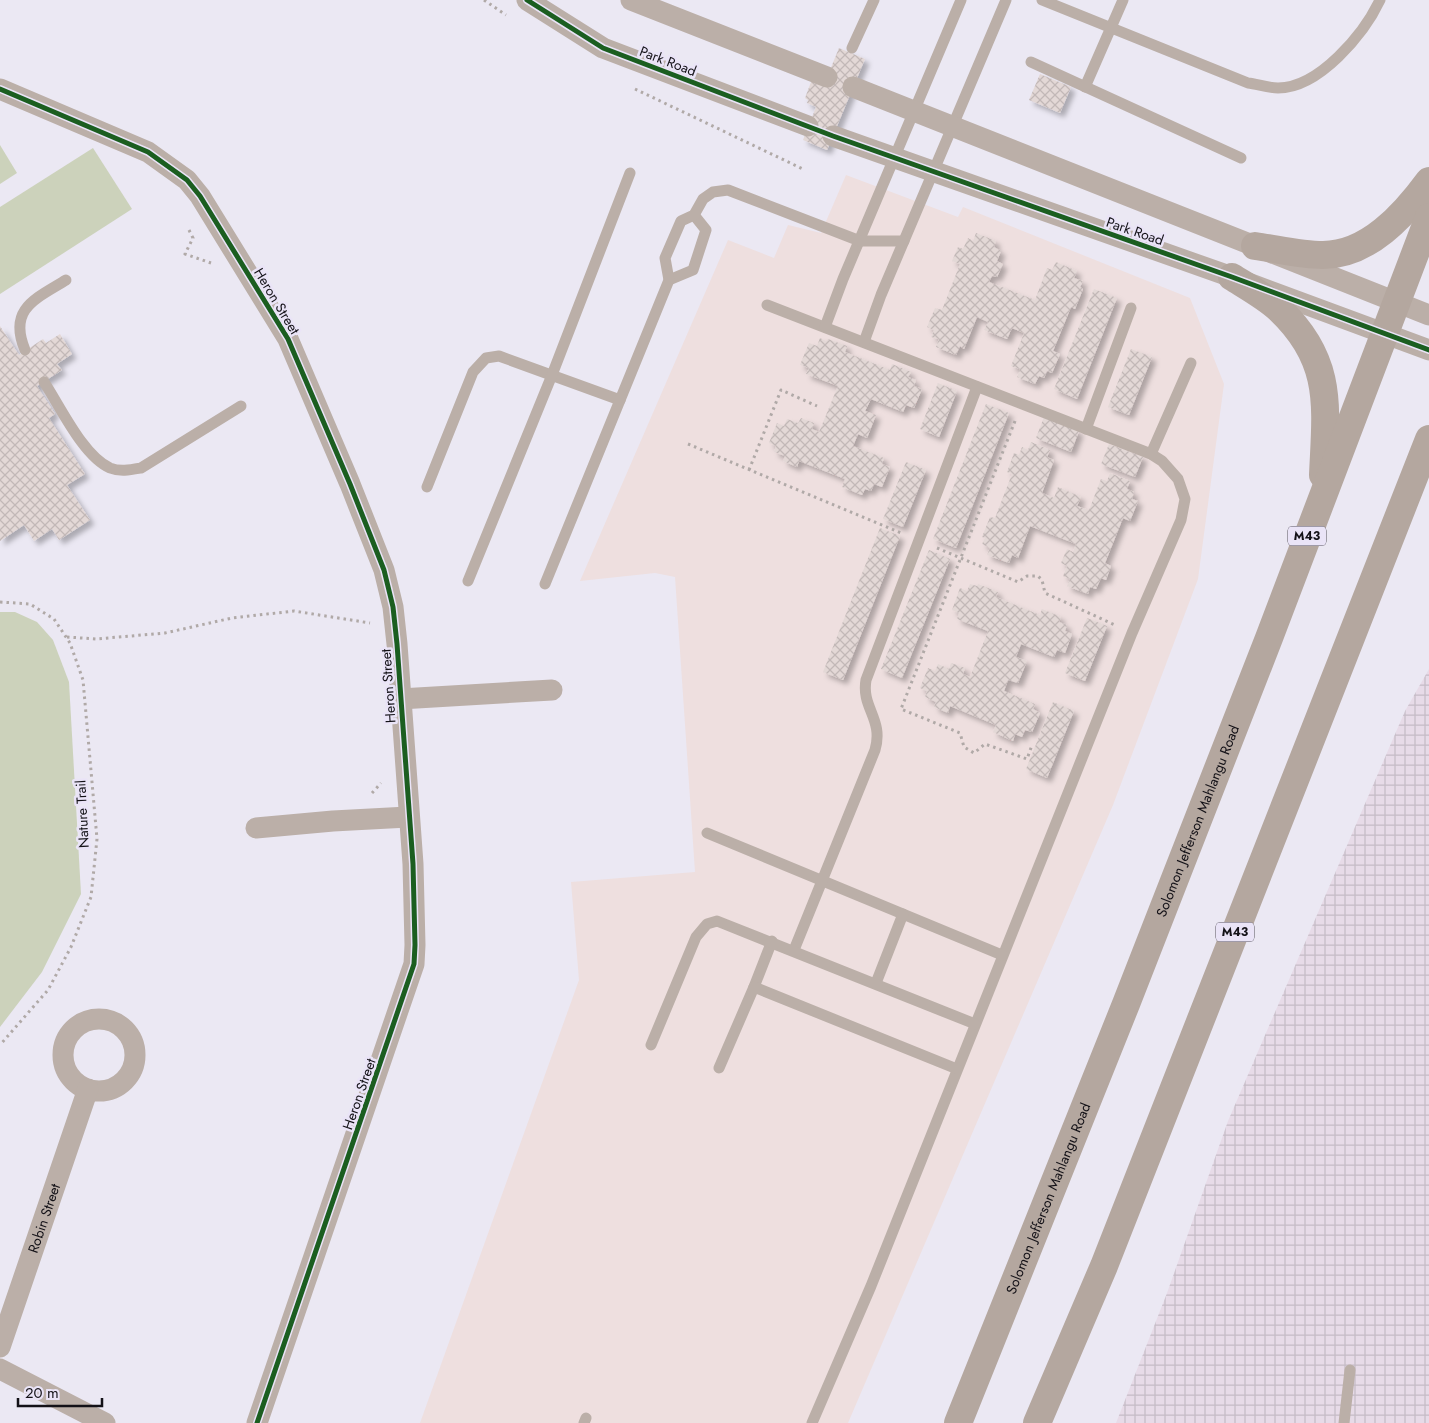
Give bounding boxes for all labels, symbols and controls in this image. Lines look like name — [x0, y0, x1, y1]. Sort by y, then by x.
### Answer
street label: Park Road — [637, 41, 699, 81]
street label: Park Road — [1104, 212, 1166, 250]
street label: Heron Street — [249, 264, 305, 339]
road number: M43 — [1288, 526, 1326, 546]
street label: Heron Street — [375, 648, 401, 724]
street label: Solomon Jefferson Mahlangu Road — [1151, 722, 1244, 920]
street label: Nature Trail — [70, 779, 94, 849]
road number: M43 — [1216, 922, 1254, 942]
street label: Heron Street — [337, 1055, 381, 1132]
street label: Solomon Jefferson Mahlangu Road — [1001, 1100, 1095, 1297]
street label: Robin Street — [23, 1180, 65, 1256]
scale bar — [18, 1376, 101, 1408]
text: 20 m — [25, 1382, 59, 1404]

